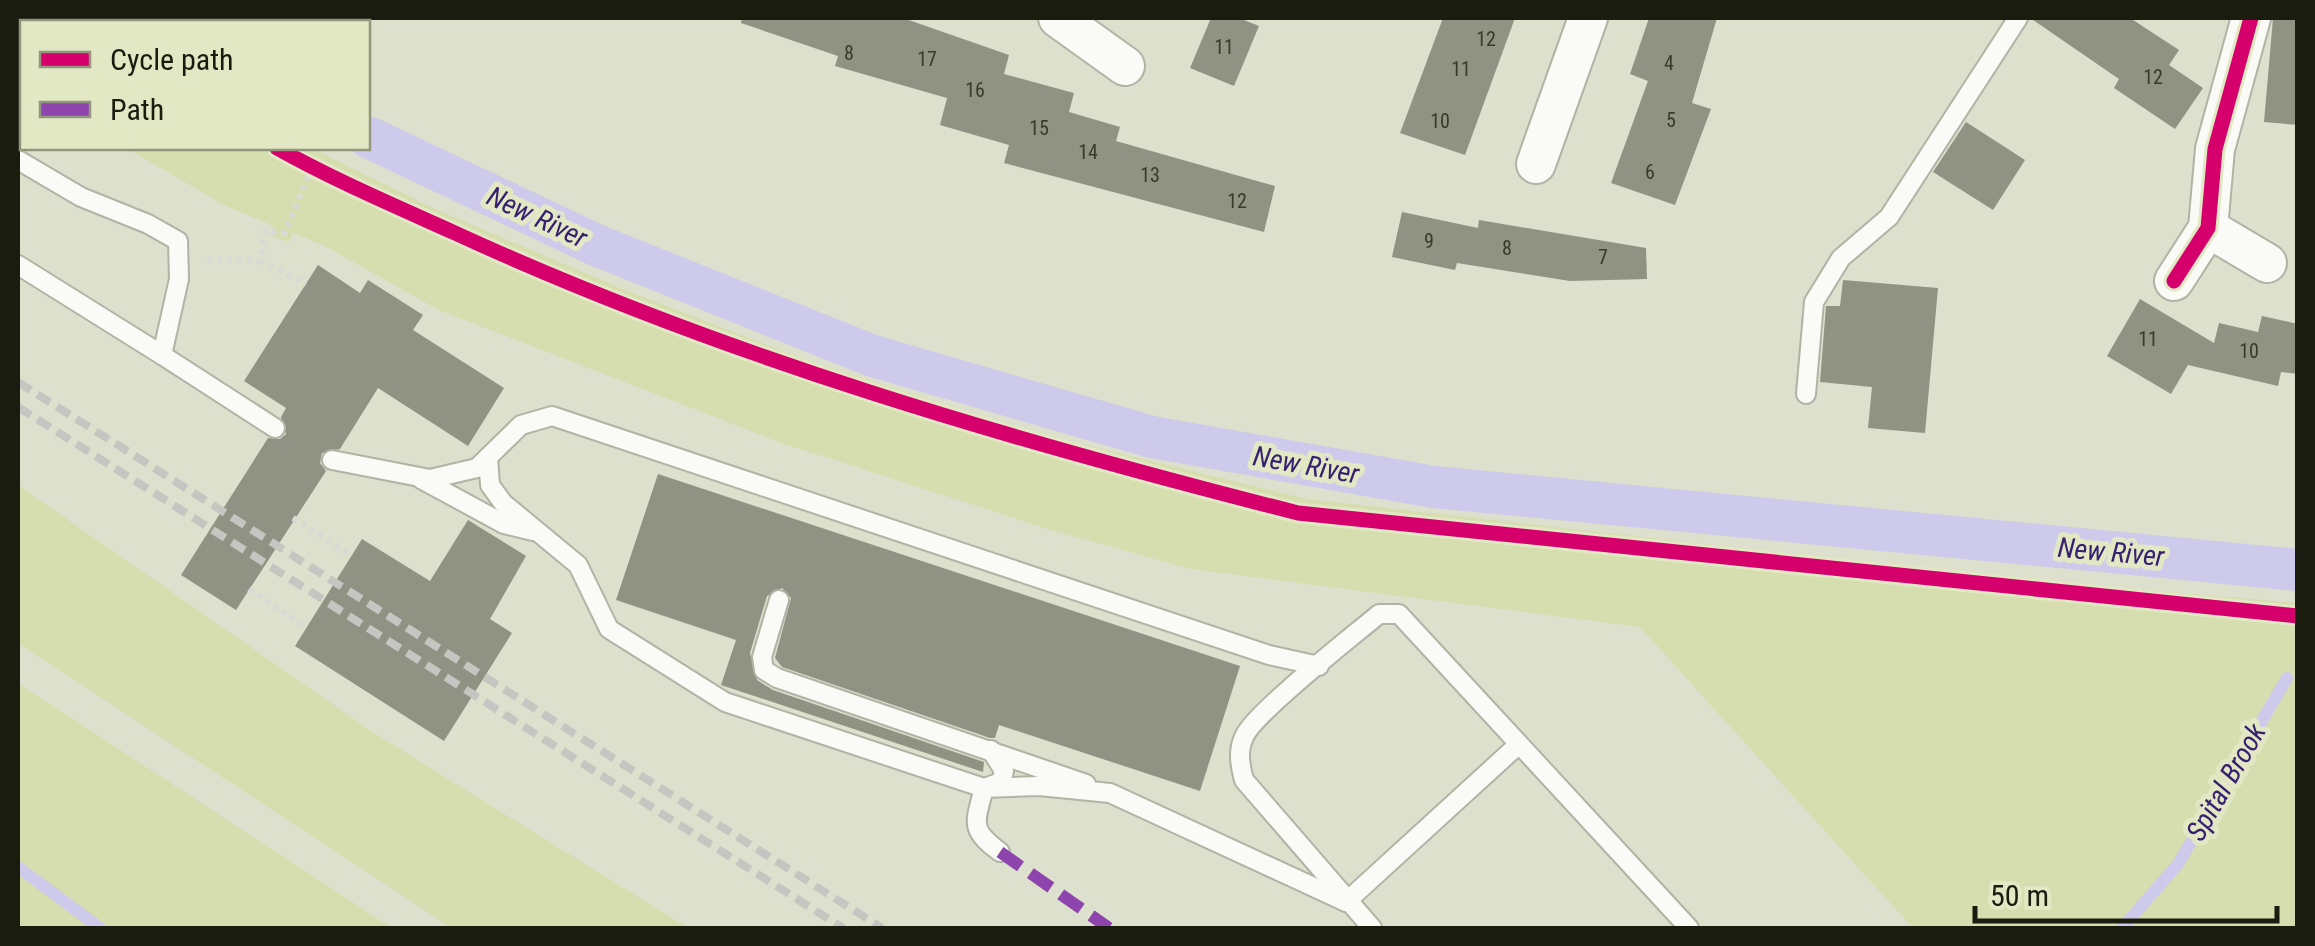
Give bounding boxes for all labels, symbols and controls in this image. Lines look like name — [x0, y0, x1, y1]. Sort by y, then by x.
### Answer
legend — [20, 20, 370, 150]
house number: 12 — [1476, 27, 1496, 51]
house number: 11 — [1214, 35, 1234, 59]
house number: 8 — [844, 41, 854, 65]
text: Cycle path — [110, 42, 234, 77]
house number: 17 — [917, 47, 937, 71]
house number: 4 — [1664, 51, 1674, 75]
house number: 11 — [1451, 57, 1471, 81]
house number: 12 — [2143, 65, 2163, 89]
house number: 16 — [965, 78, 985, 102]
text: Path — [110, 92, 164, 127]
house number: 5 — [1666, 108, 1676, 132]
house number: 10 — [1430, 109, 1450, 133]
house number: 15 — [1029, 116, 1049, 140]
house number: 14 — [1078, 140, 1098, 164]
house number: 6 — [1645, 160, 1655, 184]
house number: 13 — [1140, 163, 1160, 187]
water label: New River — [482, 180, 593, 255]
house number: 12 — [1227, 189, 1247, 213]
house number: 9 — [1424, 229, 1434, 253]
house number: 8 — [1502, 236, 1512, 260]
house number: 7 — [1598, 245, 1608, 269]
house number: 11 — [2138, 327, 2158, 351]
house number: 10 — [2239, 339, 2259, 363]
water label: New River — [1251, 439, 1362, 491]
water label: New River — [2056, 531, 2166, 573]
water label: Spital Brook — [2179, 717, 2273, 846]
scale bar — [1975, 861, 2278, 923]
text: 50 m — [1990, 878, 2049, 913]

